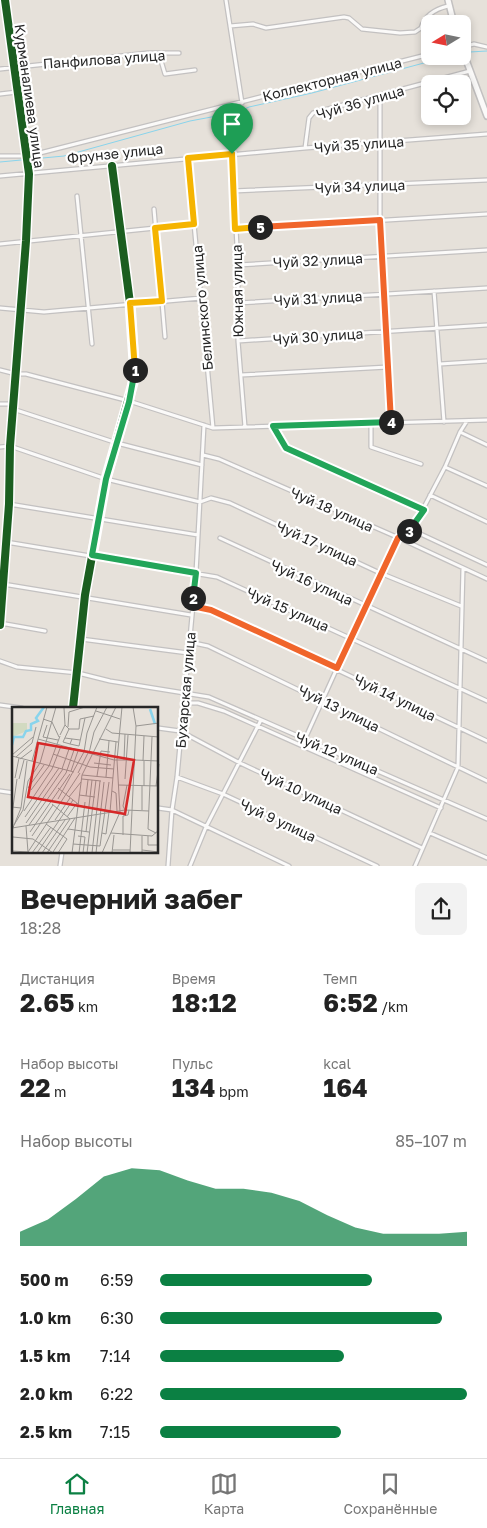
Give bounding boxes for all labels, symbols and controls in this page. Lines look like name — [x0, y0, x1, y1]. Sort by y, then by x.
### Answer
north arrow — [421, 15, 471, 65]
map controls — [421, 15, 471, 125]
street label: Курманалиева улица — [11, 23, 49, 169]
street label: Панфилова улица — [42, 46, 166, 72]
street label: Коллекторная улица — [261, 53, 403, 105]
button: locate — [421, 75, 471, 125]
street label: Чуй 36 улица — [314, 81, 406, 123]
pin — [211, 103, 253, 154]
icon: arrive — [218, 110, 246, 138]
street label: Чуй 35 улица — [313, 132, 405, 156]
street label: Фрунзе улица — [66, 139, 164, 167]
street label: Чуй 34 улица — [314, 176, 406, 196]
pin: 5 — [248, 214, 272, 240]
text: 5 — [256, 219, 265, 236]
street label: Южная улица — [228, 244, 246, 338]
street label: Белинского улица — [188, 245, 216, 371]
street label: Чуй 32 улица — [273, 249, 363, 271]
street label: Чуй 31 улица — [273, 287, 363, 309]
street label: Чуй 30 улица — [272, 324, 364, 348]
pin: 1 — [122, 358, 148, 382]
text: 1 — [132, 362, 139, 379]
pin: 4 — [378, 410, 404, 434]
text: 4 — [387, 414, 396, 431]
street label: Чуй 18 улица — [288, 483, 376, 535]
street label: Чуй 17 улица — [274, 517, 360, 569]
pin: 3 — [396, 518, 422, 544]
text: 3 — [405, 523, 414, 540]
street label: Чуй 16 улица — [268, 555, 356, 609]
street label: Чуй 15 улица — [244, 583, 332, 635]
pin: 2 — [180, 586, 206, 610]
text: 2 — [189, 590, 198, 607]
street label: Бухарская улица — [171, 631, 199, 749]
street label: Чуй 14 улица — [351, 670, 439, 724]
street label: Чуй 13 улица — [295, 681, 383, 735]
inset map — [12, 707, 159, 853]
street label: Чуй 12 улица — [293, 728, 381, 778]
street label: Чуй 10 улица — [257, 764, 345, 818]
street label: Чуй 9 улица — [237, 795, 319, 845]
text: Вечерний забег — [20, 882, 243, 915]
button: share — [415, 883, 467, 935]
text: 18:28 — [20, 918, 61, 938]
text: Дистанция — [20, 970, 95, 987]
text: Время — [172, 970, 216, 987]
text: Темп — [323, 970, 357, 987]
text: 2.65 — [20, 987, 74, 1018]
text: 18:12 — [172, 987, 237, 1018]
text: 6:52 — [323, 987, 378, 1018]
text: km — [74, 998, 98, 1015]
text: /km — [378, 998, 408, 1015]
text: Набор высоты — [20, 1055, 119, 1072]
text: Пульс — [172, 1055, 213, 1072]
text: kcal — [323, 1055, 351, 1072]
text: 22 — [20, 1072, 51, 1103]
text: 134 — [172, 1072, 215, 1103]
text: 164 — [323, 1072, 368, 1103]
text: m — [51, 1083, 66, 1100]
text: bpm — [215, 1083, 249, 1100]
text: Набор высоты — [20, 1131, 133, 1151]
text: 85–107 m — [395, 1131, 467, 1151]
text: 500 m — [20, 1270, 69, 1290]
text: 6:59 — [100, 1270, 133, 1290]
text: 1.0 km — [20, 1308, 71, 1328]
text: 6:30 — [100, 1308, 134, 1328]
text: 1.5 km — [20, 1346, 70, 1366]
text: 7:14 — [100, 1346, 131, 1366]
text: 2.0 km — [20, 1384, 73, 1404]
text: 6:22 — [100, 1384, 133, 1404]
text: 2.5 km — [20, 1422, 72, 1442]
text: 7:15 — [100, 1422, 130, 1442]
tab: Главная — [50, 1470, 104, 1517]
tab: Карта — [204, 1470, 244, 1517]
tab: Сохранённые — [343, 1470, 437, 1517]

